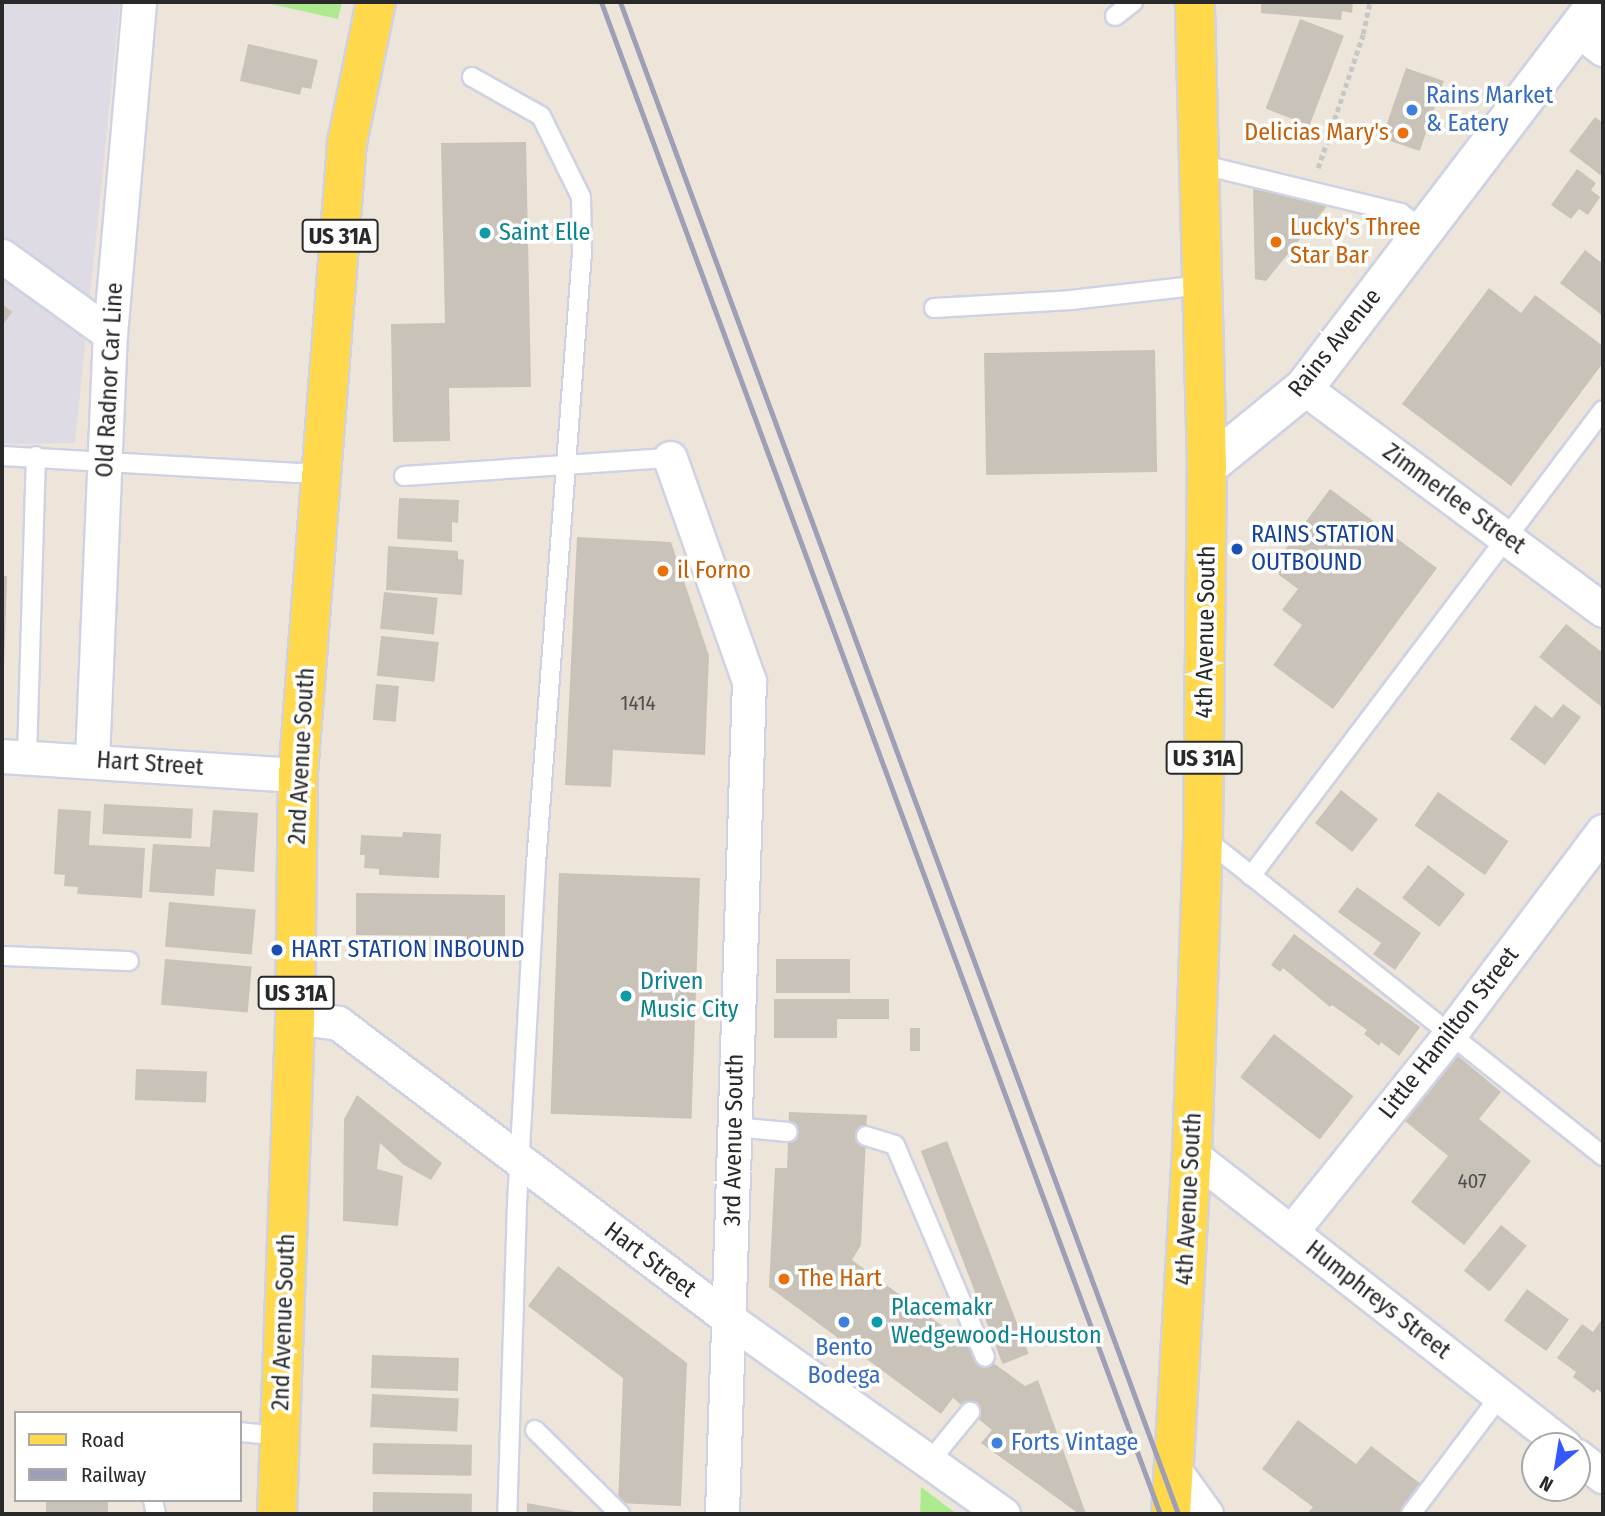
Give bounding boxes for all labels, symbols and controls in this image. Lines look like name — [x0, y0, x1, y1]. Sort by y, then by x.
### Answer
place label: Rains Market & Eatery — [1426, 82, 1553, 138]
marker: Rains Market & Eatery — [1404, 102, 1420, 118]
place label: Delicias Mary's — [1244, 119, 1389, 147]
marker: Delicias Mary's — [1395, 125, 1411, 141]
place label: Lucky's Three Star Bar — [1290, 214, 1421, 270]
road number: US 31A — [302, 216, 378, 256]
place label: Saint Elle — [499, 219, 590, 247]
marker: Saint Elle — [477, 225, 493, 241]
marker: Lucky's Three Star Bar — [1268, 234, 1284, 250]
street label: Old Radnor Car Line — [91, 282, 129, 478]
street label: Rains Avenue — [1282, 283, 1388, 403]
street label: Zimmerlee Street — [1377, 438, 1531, 560]
place label: RAINS STATION OUTBOUND — [1251, 521, 1395, 577]
marker: RAINS STATION OUTBOUND — [1229, 541, 1245, 557]
street label: 4th Avenue South — [1190, 545, 1222, 719]
place label: il Forno — [677, 557, 751, 585]
marker: il Forno — [655, 563, 671, 579]
street label: 2nd Avenue South — [283, 667, 321, 845]
house number: 1414 — [620, 690, 656, 716]
road number: US 31A — [1166, 738, 1242, 778]
street label: Hart Street — [96, 746, 204, 782]
place label: HART STATION INBOUND — [291, 936, 525, 964]
street label: Little Hamilton Street — [1373, 941, 1525, 1125]
marker: HART STATION INBOUND — [269, 942, 285, 958]
place label: Driven Music City — [640, 968, 739, 1024]
road number: US 31A — [258, 974, 334, 1012]
marker: Driven Music City — [618, 988, 634, 1004]
street label: 3rd Avenue South — [718, 1054, 750, 1226]
street label: 4th Avenue South — [1170, 1112, 1208, 1286]
house number: 407 — [1457, 1168, 1487, 1194]
street label: Hart Street — [599, 1216, 701, 1304]
street label: 2nd Avenue South — [267, 1233, 301, 1411]
street label: Humphreys Street — [1300, 1235, 1456, 1365]
place label: The Hart — [798, 1265, 882, 1293]
marker: The Hart — [776, 1271, 792, 1287]
place label: Placemakr Wedgewood-Houston — [891, 1294, 1102, 1350]
marker: Bento Bodega — [836, 1314, 852, 1330]
marker: Placemakr Wedgewood-Houston — [869, 1314, 885, 1330]
place label: Bento Bodega — [807, 1334, 881, 1390]
legend — [14, 1411, 242, 1502]
text: Road — [81, 1427, 125, 1453]
place label: Forts Vintage — [1011, 1429, 1138, 1457]
north arrow — [1521, 1432, 1591, 1502]
marker: Forts Vintage — [989, 1435, 1005, 1451]
text: Railway — [81, 1462, 146, 1488]
text: N — [1536, 1471, 1557, 1497]

